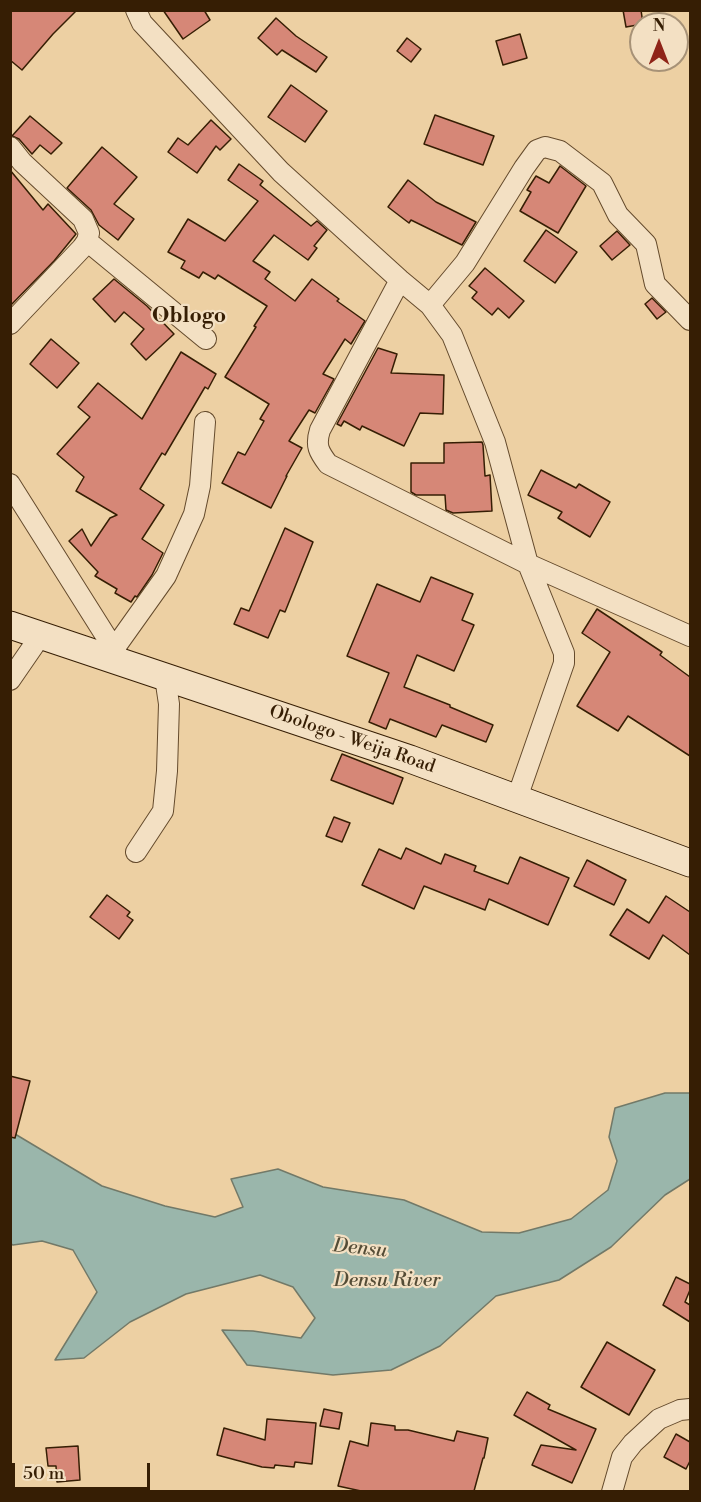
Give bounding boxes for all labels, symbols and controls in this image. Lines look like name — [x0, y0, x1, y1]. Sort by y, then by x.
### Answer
north arrow — [629, 12, 689, 72]
text: N — [653, 16, 665, 36]
district label: Oblogo — [152, 304, 226, 330]
street label: Obologo - Weija Road — [266, 701, 438, 779]
water label: Densu — [332, 1234, 388, 1264]
water label: Densu River — [334, 1269, 440, 1293]
scale bar — [15, 1451, 153, 1489]
text: 50 m — [23, 1462, 64, 1485]

